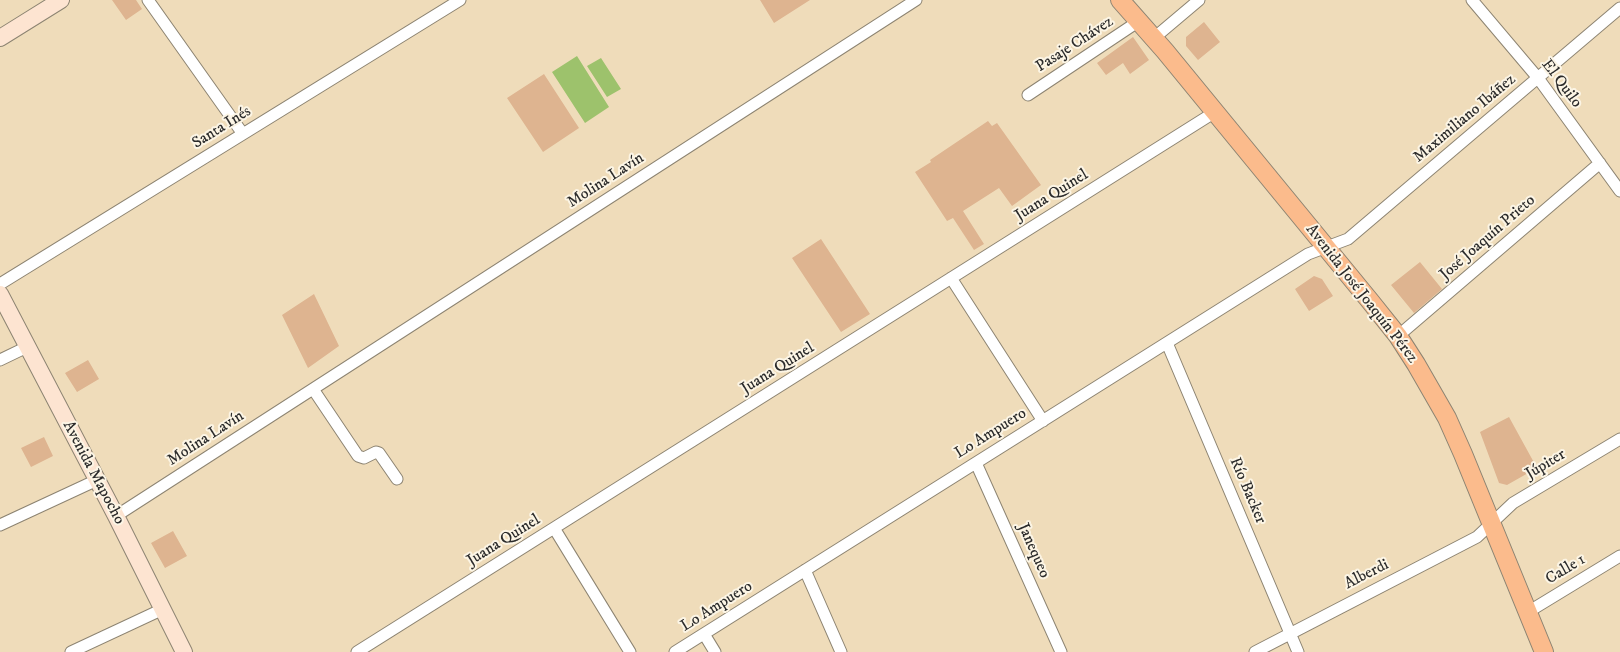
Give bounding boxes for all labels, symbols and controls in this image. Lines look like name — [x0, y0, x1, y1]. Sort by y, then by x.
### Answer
street label: Pasaje Chávez — [1033, 13, 1117, 77]
street label: El Quilo — [1537, 56, 1585, 112]
street label: Maximiliano Ibáñez — [1410, 71, 1520, 167]
street label: Santa Inés — [189, 102, 255, 154]
street label: Molina Lavín — [564, 149, 648, 213]
street label: Juana Quinel — [1012, 166, 1092, 226]
street label: José Joaquín Prieto — [1436, 191, 1540, 285]
street label: Avenida José Joaquín Pérez — [1301, 221, 1421, 367]
street label: Juana Quinel — [738, 339, 818, 399]
street label: Lo Ampuero — [952, 404, 1030, 464]
street label: Molina Lavín — [164, 407, 248, 471]
street label: Avenida Mapocho — [58, 418, 128, 528]
street label: Júpiter — [1522, 446, 1570, 484]
street label: Río Backer — [1224, 455, 1270, 527]
street label: Juana Quinel — [464, 511, 544, 571]
street label: Janequeo — [1012, 521, 1054, 581]
street label: Calle 1 — [1543, 551, 1589, 589]
street label: Alberdi — [1342, 556, 1392, 594]
street label: Lo Ampuero — [678, 577, 756, 637]

